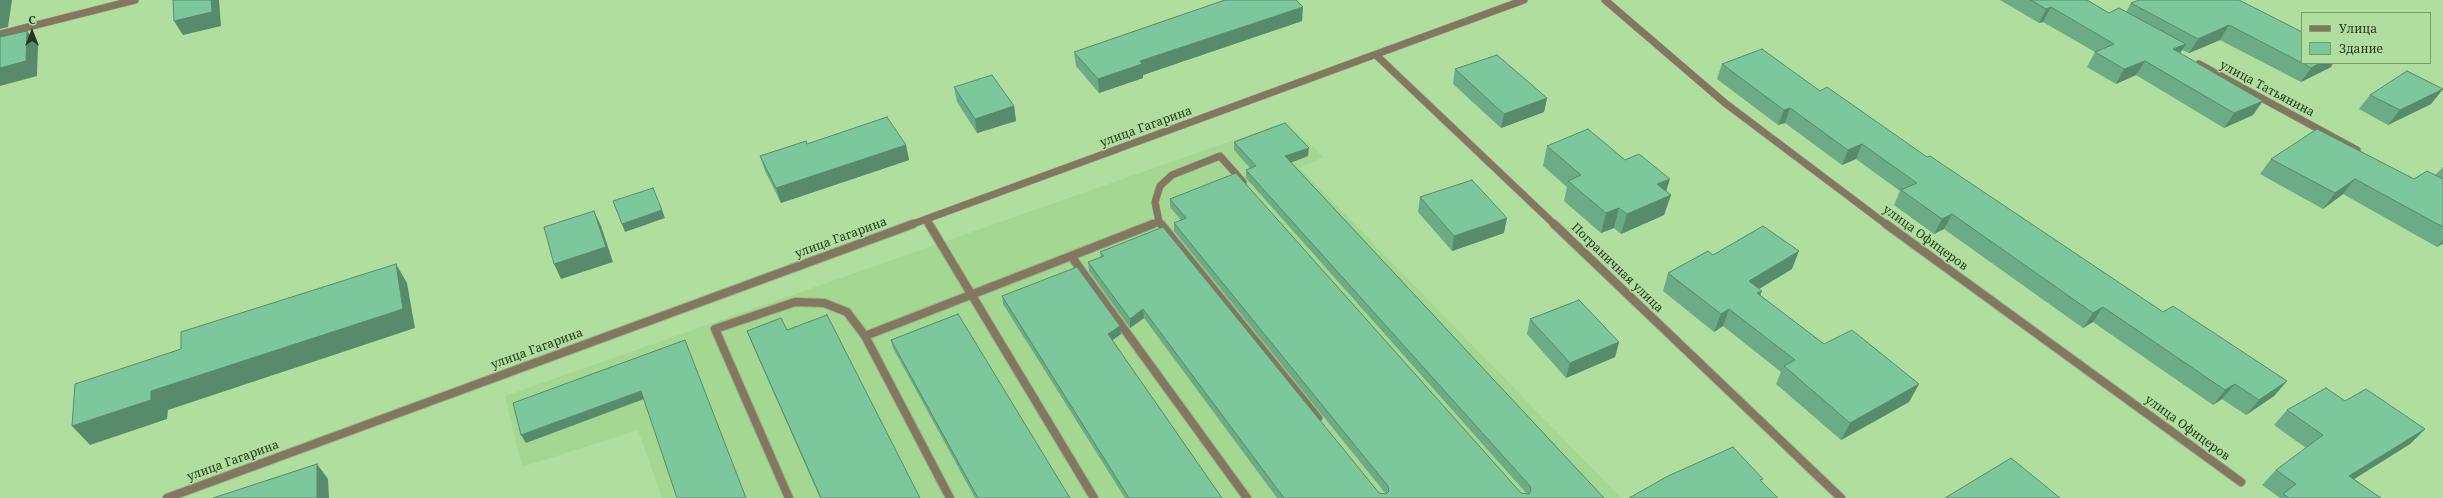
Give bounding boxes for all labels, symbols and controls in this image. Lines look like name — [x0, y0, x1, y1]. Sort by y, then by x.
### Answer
north arrow — [12, 12, 52, 52]
text: С — [28, 12, 36, 27]
legend — [2301, 12, 2431, 64]
text: Улица — [2339, 20, 2377, 37]
text: Здание — [2339, 40, 2383, 57]
street label: улица Татьянина — [2217, 58, 2317, 120]
street label: улица Гагарина — [1098, 104, 1194, 150]
street label: улица Офицеров — [1880, 202, 1970, 274]
street label: улица Гагарина — [793, 215, 889, 261]
street label: Пограничная улица — [1568, 220, 1666, 316]
street label: улица Гагарина — [489, 326, 585, 372]
street label: улица Офицеров — [2142, 392, 2232, 464]
street label: улица Гагарина — [185, 438, 281, 484]

